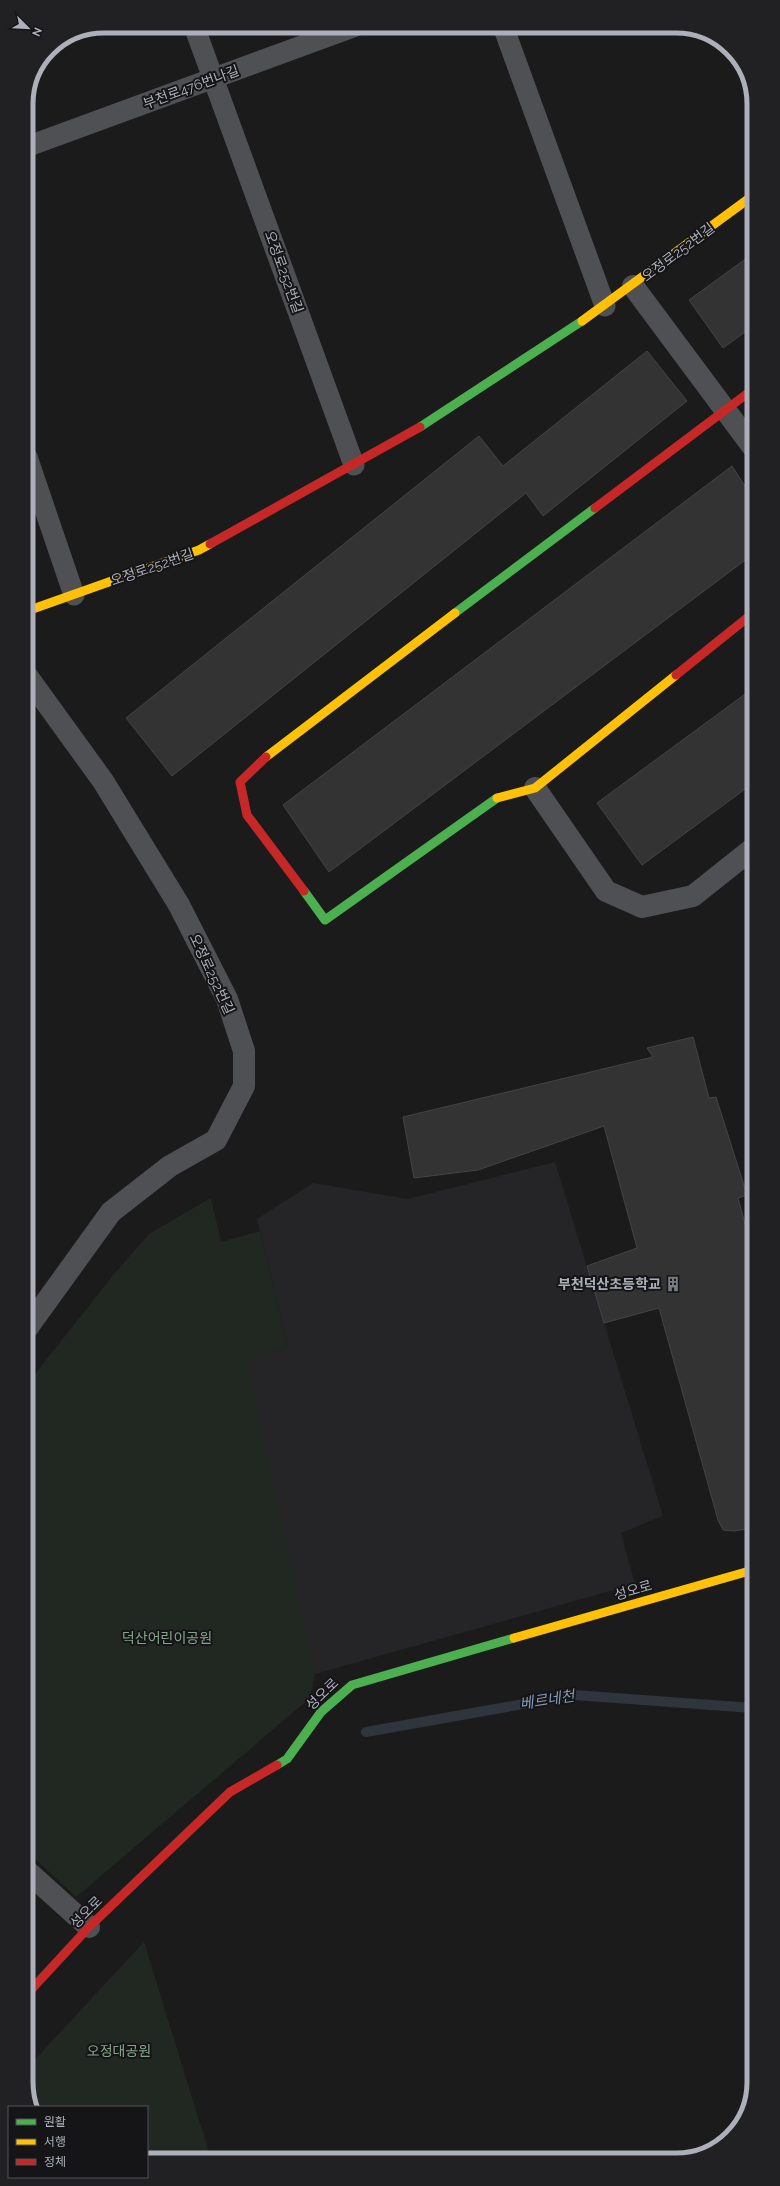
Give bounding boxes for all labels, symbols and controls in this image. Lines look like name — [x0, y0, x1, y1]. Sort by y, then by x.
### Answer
north arrow — [8, 8, 48, 48]
text: N — [29, 25, 44, 38]
street label: 부천로476번나길 — [141, 62, 241, 112]
street label: 오정로252번길 — [639, 220, 717, 284]
street label: 오정로252번길 — [262, 229, 306, 315]
street label: 오정로252번길 — [108, 545, 196, 589]
street label: 오정로252번길 — [186, 931, 238, 1017]
building icon: 부천덕산초등학교 — [664, 1275, 682, 1293]
place label: 부천덕산초등학교 — [558, 1276, 661, 1292]
street label: 성오로 — [612, 1577, 654, 1603]
park label: 덕산어린이공원 — [122, 1630, 212, 1646]
street label: 성오로 — [303, 1675, 342, 1713]
water label: 베르네천 — [518, 1686, 578, 1713]
street label: 성오로 — [67, 1893, 105, 1931]
park label: 오정대공원 — [87, 2043, 151, 2059]
legend — [8, 2106, 148, 2178]
text: 원활 — [44, 2115, 66, 2129]
text: 서행 — [44, 2135, 66, 2149]
text: 정체 — [44, 2155, 66, 2169]

